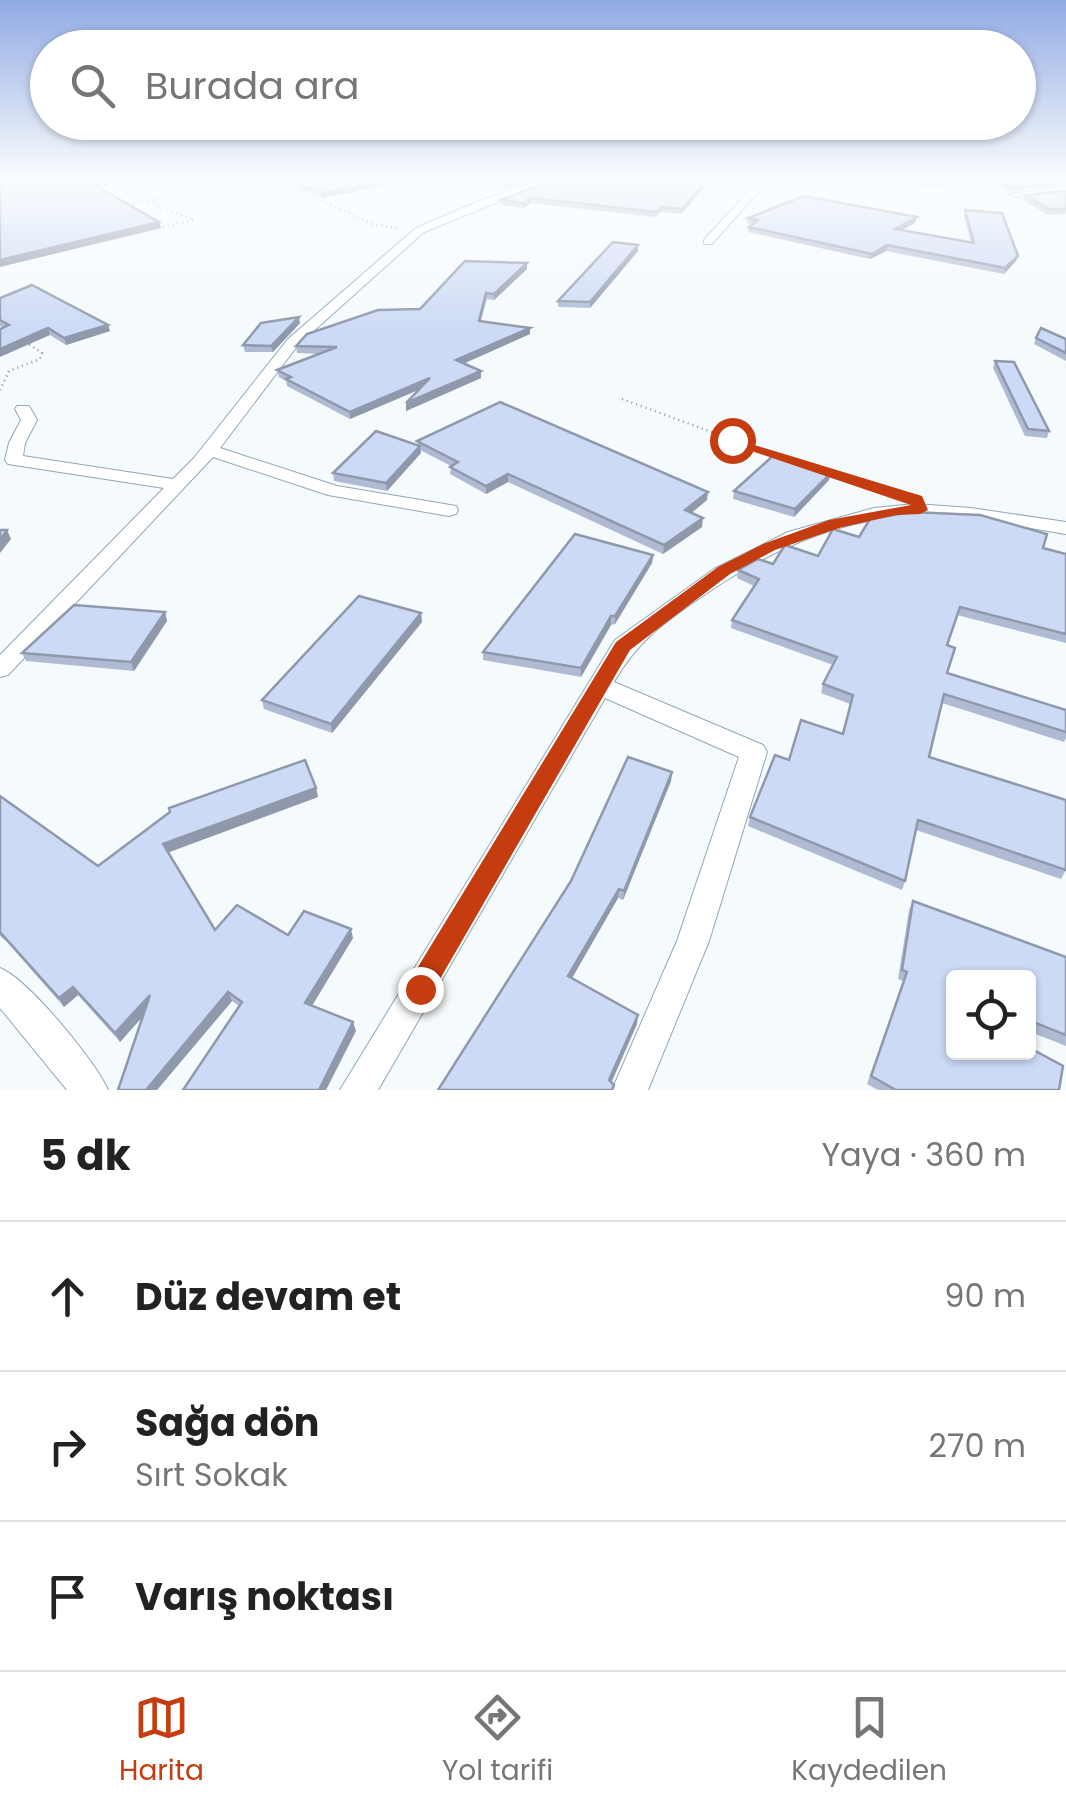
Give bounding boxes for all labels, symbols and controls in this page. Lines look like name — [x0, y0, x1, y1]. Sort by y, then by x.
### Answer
search box — [30, 30, 1036, 140]
icon: search — [65, 58, 120, 113]
text: Burada ara — [145, 59, 360, 112]
route start — [710, 418, 756, 464]
route end — [398, 967, 444, 1013]
map controls — [946, 970, 1036, 1060]
button: locate — [946, 970, 1036, 1060]
text: 5 dk — [40, 1126, 131, 1185]
text: Yaya · 360 m — [821, 1132, 1026, 1177]
icon: ahead — [40, 1269, 95, 1324]
text: Düz devam et — [135, 1270, 401, 1323]
text: 90 m — [944, 1273, 1026, 1318]
text: Sağa dön — [135, 1396, 319, 1449]
icon: right — [40, 1419, 95, 1474]
text: 270 m — [929, 1423, 1026, 1468]
text: Sırt Sokak — [135, 1452, 288, 1497]
icon: arrive — [40, 1569, 95, 1624]
text: Varış noktası — [135, 1570, 394, 1623]
tab: Harita — [119, 1690, 204, 1792]
tab: Yol tarifi — [442, 1690, 553, 1792]
tab: Kaydedilen — [791, 1690, 947, 1792]

